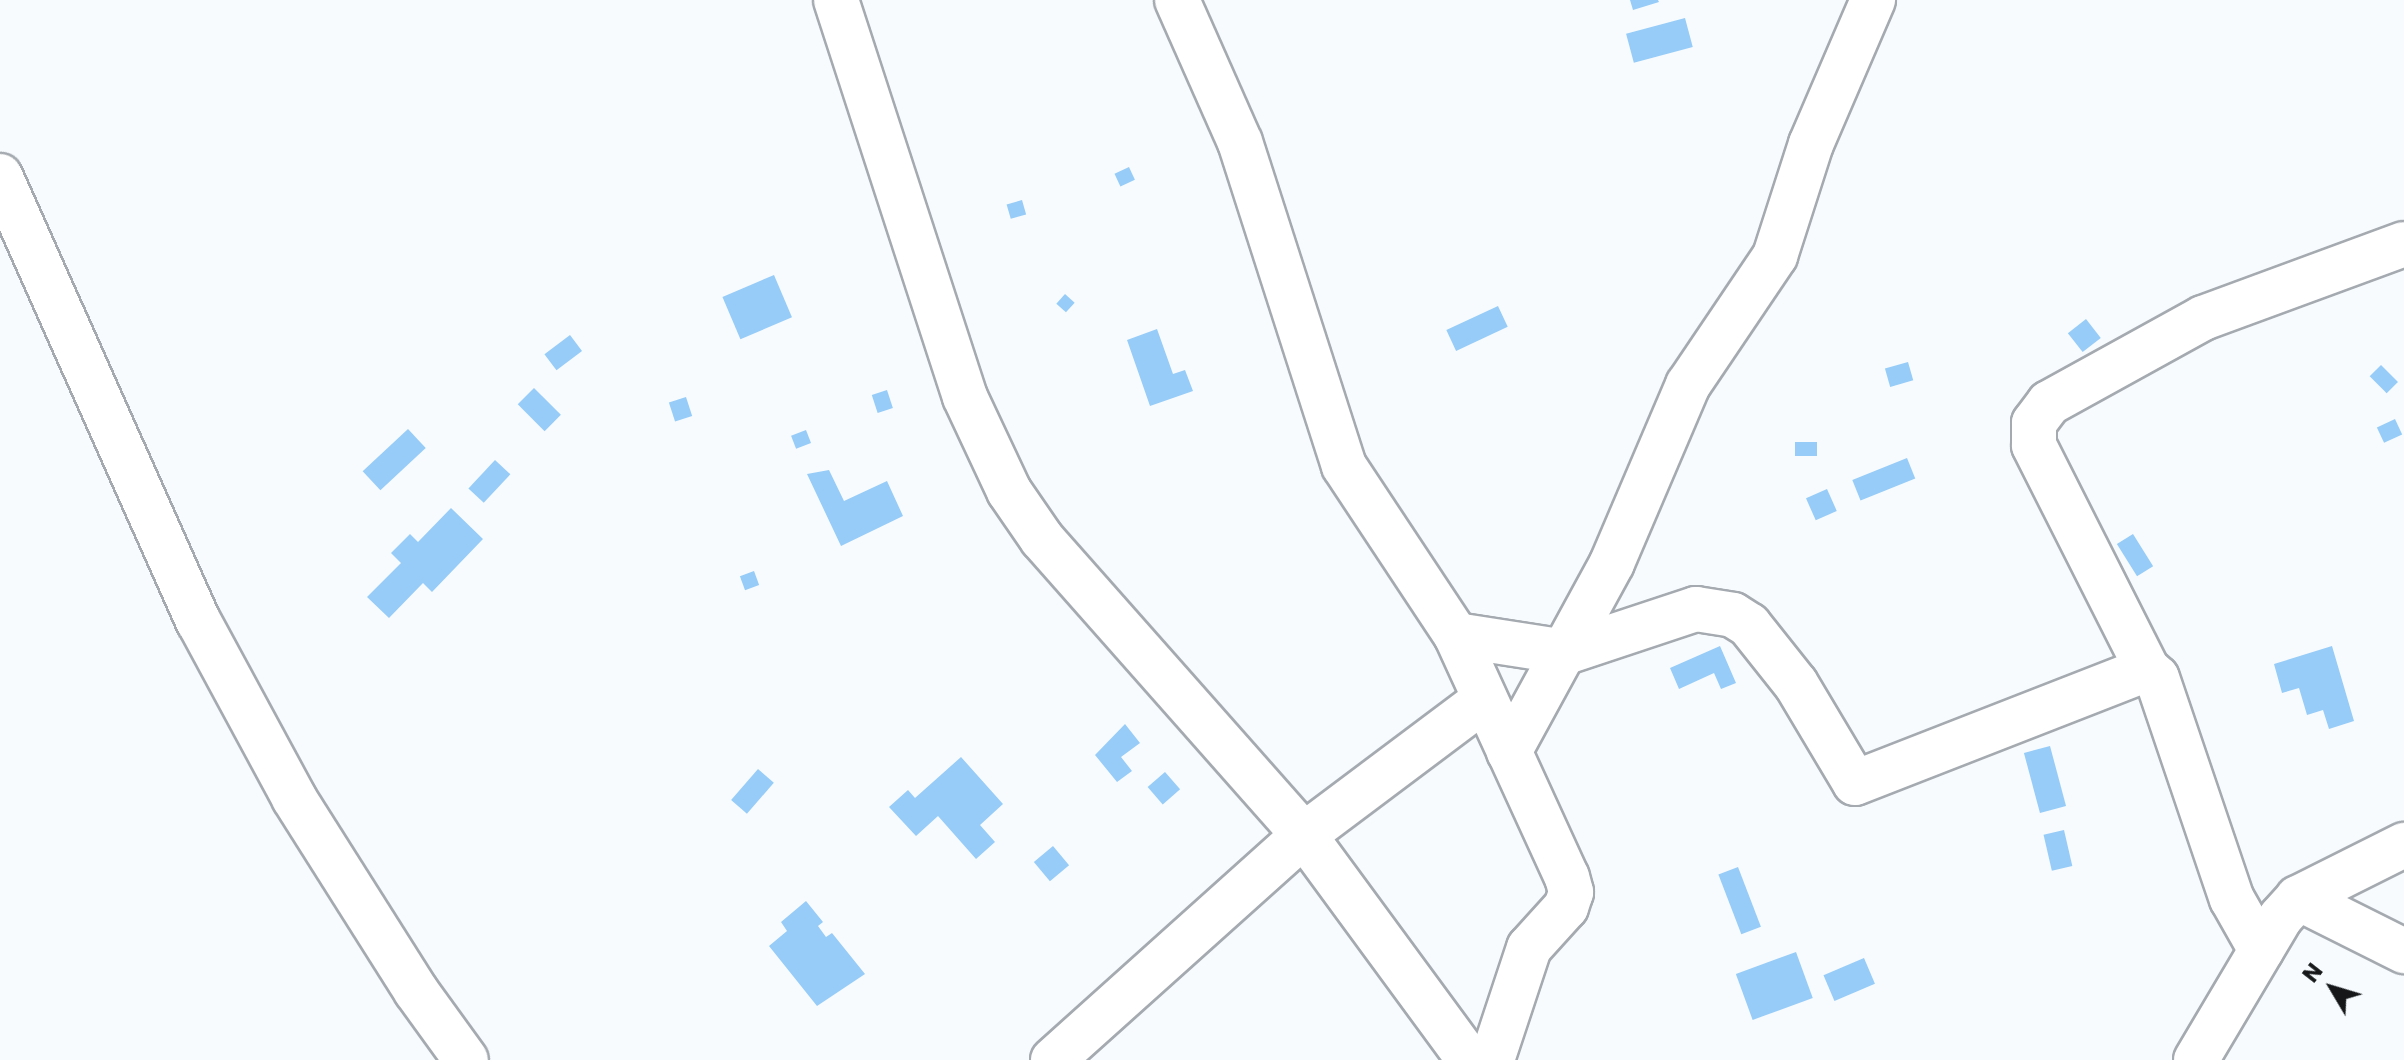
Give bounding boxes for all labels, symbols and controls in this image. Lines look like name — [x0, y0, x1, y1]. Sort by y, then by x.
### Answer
north arrow — [2292, 948, 2372, 1028]
text: N — [2295, 957, 2330, 989]

